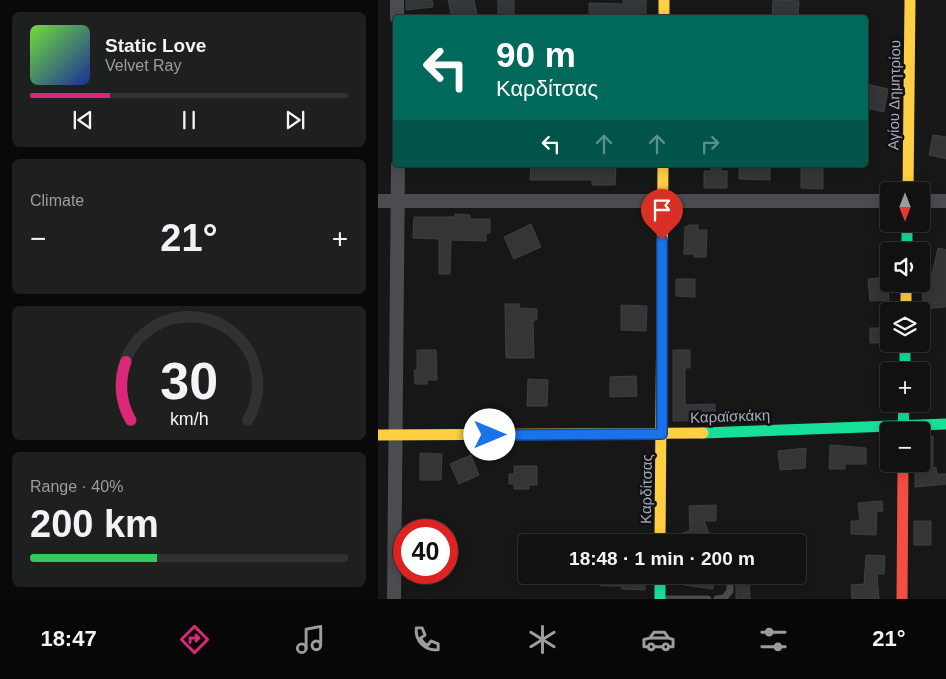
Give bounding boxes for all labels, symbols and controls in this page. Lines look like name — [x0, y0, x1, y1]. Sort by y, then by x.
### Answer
text: Static Love — [105, 35, 206, 56]
icon: left — [413, 35, 478, 100]
text: 90 m — [496, 35, 576, 74]
street label: Αγίου Δημητρίου — [885, 40, 903, 150]
text: Velvet Ray — [105, 57, 181, 74]
text: Καρδίτσας — [496, 76, 598, 101]
icon: previous — [69, 106, 97, 134]
icon: pause — [175, 106, 203, 134]
icon: next — [281, 106, 309, 134]
icon: left — [537, 130, 565, 158]
icon: ahead — [590, 130, 618, 158]
icon: ahead — [643, 130, 671, 158]
icon: right — [696, 130, 724, 158]
north arrow — [880, 182, 930, 232]
map controls — [880, 182, 930, 472]
pin — [641, 189, 683, 240]
text: Climate — [30, 192, 84, 209]
icon: arrive — [648, 196, 676, 224]
text: 21° — [160, 217, 218, 259]
text: − — [30, 223, 46, 254]
text: + — [332, 223, 348, 254]
button: sound — [880, 242, 930, 292]
button: layers — [880, 302, 930, 352]
text: 30 — [160, 352, 218, 410]
button: + — [880, 362, 930, 412]
street label: Καραϊσκάκη — [690, 406, 770, 426]
position arrow — [463, 408, 515, 460]
text: km/h — [170, 409, 208, 429]
button: − — [880, 422, 930, 472]
street label: Καρδίτσας — [637, 454, 655, 524]
text: Range · 40% — [30, 478, 123, 495]
text: 200 km — [30, 503, 159, 545]
speed limit sign: 40 — [393, 519, 458, 584]
text: 18:48 · 1 min · 200 m — [569, 548, 755, 569]
icon: directions — [177, 622, 212, 657]
icon: music — [293, 622, 328, 657]
icon: phone — [409, 622, 444, 657]
icon: climate — [525, 622, 560, 657]
icon: car — [641, 622, 676, 657]
icon: filters — [756, 622, 791, 657]
text: 18:47 — [40, 626, 97, 651]
text: 21° — [872, 626, 906, 651]

